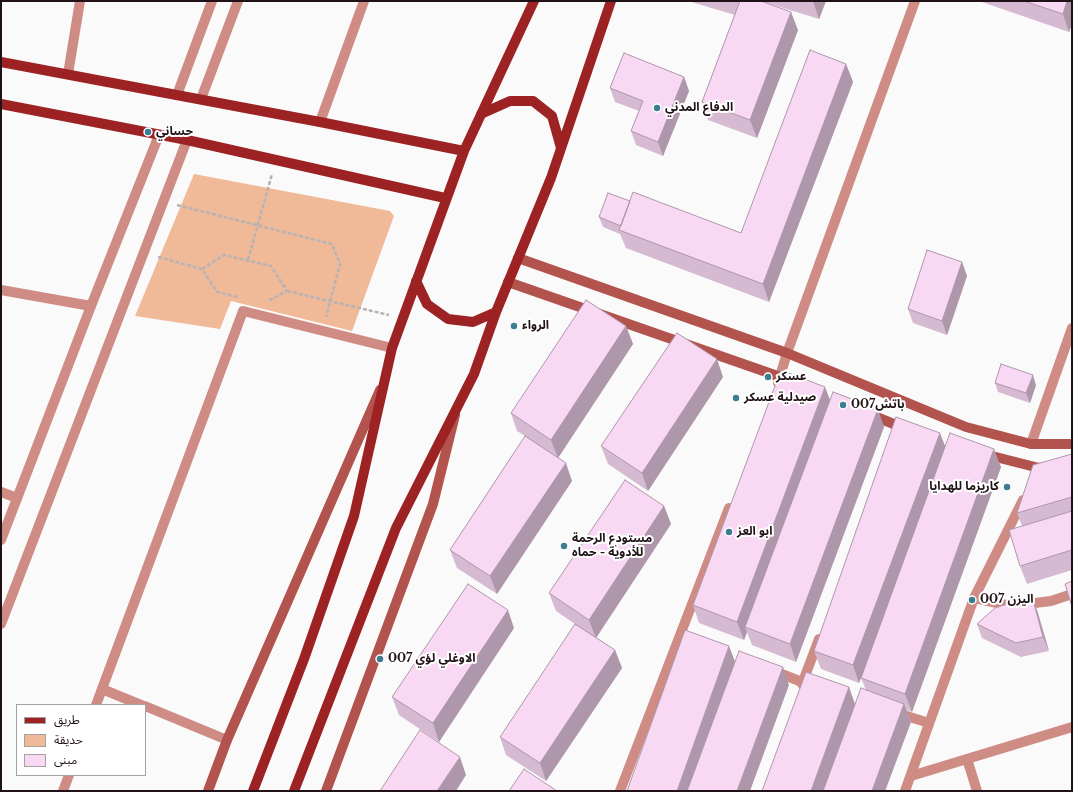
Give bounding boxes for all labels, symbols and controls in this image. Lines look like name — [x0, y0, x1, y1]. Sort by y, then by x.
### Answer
place label: الدفاع المدني — [665, 101, 733, 115]
marker: الدفاع المدني — [652, 103, 662, 113]
place label: حساني — [156, 125, 193, 139]
marker: حساني — [143, 127, 153, 137]
place label: الرواء — [522, 319, 549, 333]
marker: الرواء — [509, 321, 519, 331]
place label: عسكر — [776, 370, 806, 384]
marker: عسكر — [763, 372, 773, 382]
place label: صيدلية عسكر — [744, 391, 816, 405]
marker: صيدلية عسكر — [731, 393, 741, 403]
place label: باتش007 — [851, 398, 905, 412]
marker: باتش007 — [838, 400, 848, 410]
place label: كاريزما للهدايا — [929, 480, 999, 494]
marker: كاريزما للهدايا — [1002, 482, 1012, 492]
place label: ابو العز — [737, 525, 772, 539]
marker: ابو العز — [724, 527, 734, 537]
place label: مستودع الرحمة للأدوية - حماه — [572, 532, 652, 560]
marker: مستودع الرحمة للأدوية - حماه — [559, 541, 569, 551]
place label: اليزن 007 — [980, 593, 1034, 607]
marker: اليزن 007 — [967, 595, 977, 605]
place label: الاوغلي لؤي 007 — [388, 652, 476, 666]
marker: الاوغلي لؤي 007 — [375, 654, 385, 664]
legend — [16, 704, 146, 776]
text: طريق — [54, 712, 80, 727]
text: حديقة — [54, 732, 83, 747]
text: مبنى — [54, 752, 77, 767]

